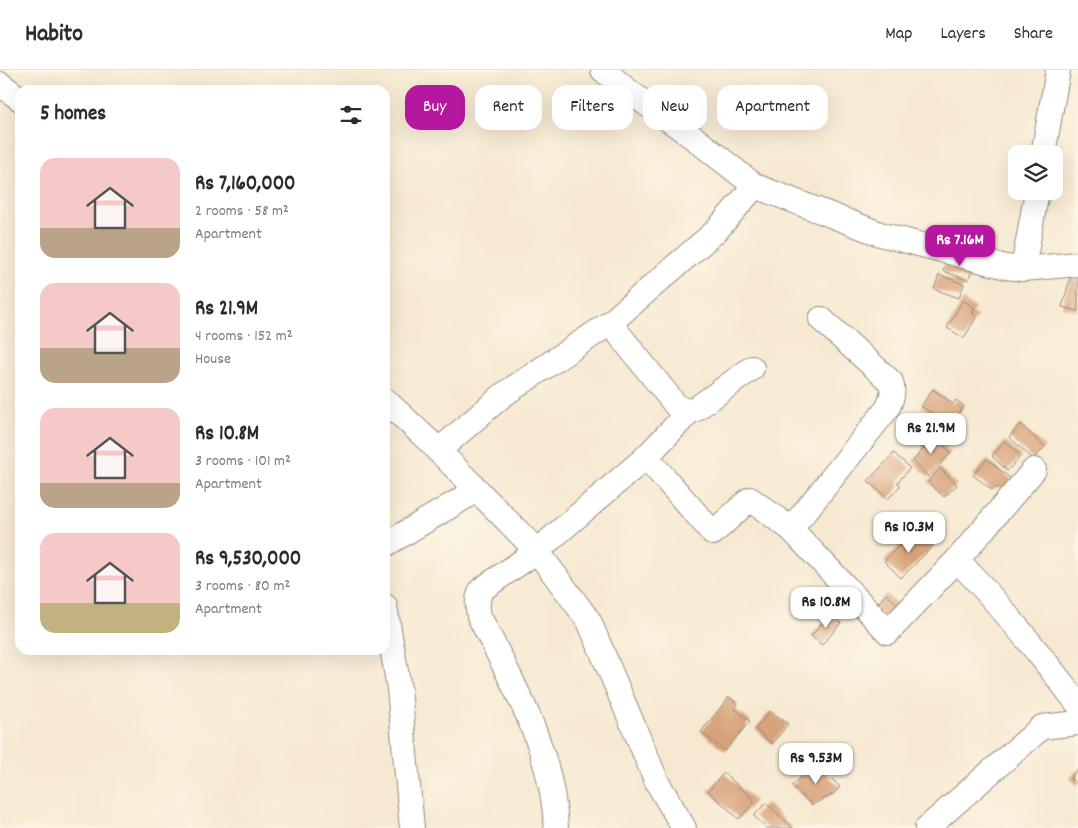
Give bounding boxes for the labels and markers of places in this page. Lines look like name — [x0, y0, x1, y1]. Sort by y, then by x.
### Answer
pin: Rs 7.16M — [908, 224, 1012, 267]
pin: Rs 21.9M — [879, 412, 983, 455]
pin: Rs 10.3M — [857, 512, 961, 554]
pin: Rs 10.8M — [774, 586, 878, 629]
pin: Rs 9.53M — [764, 742, 868, 785]

